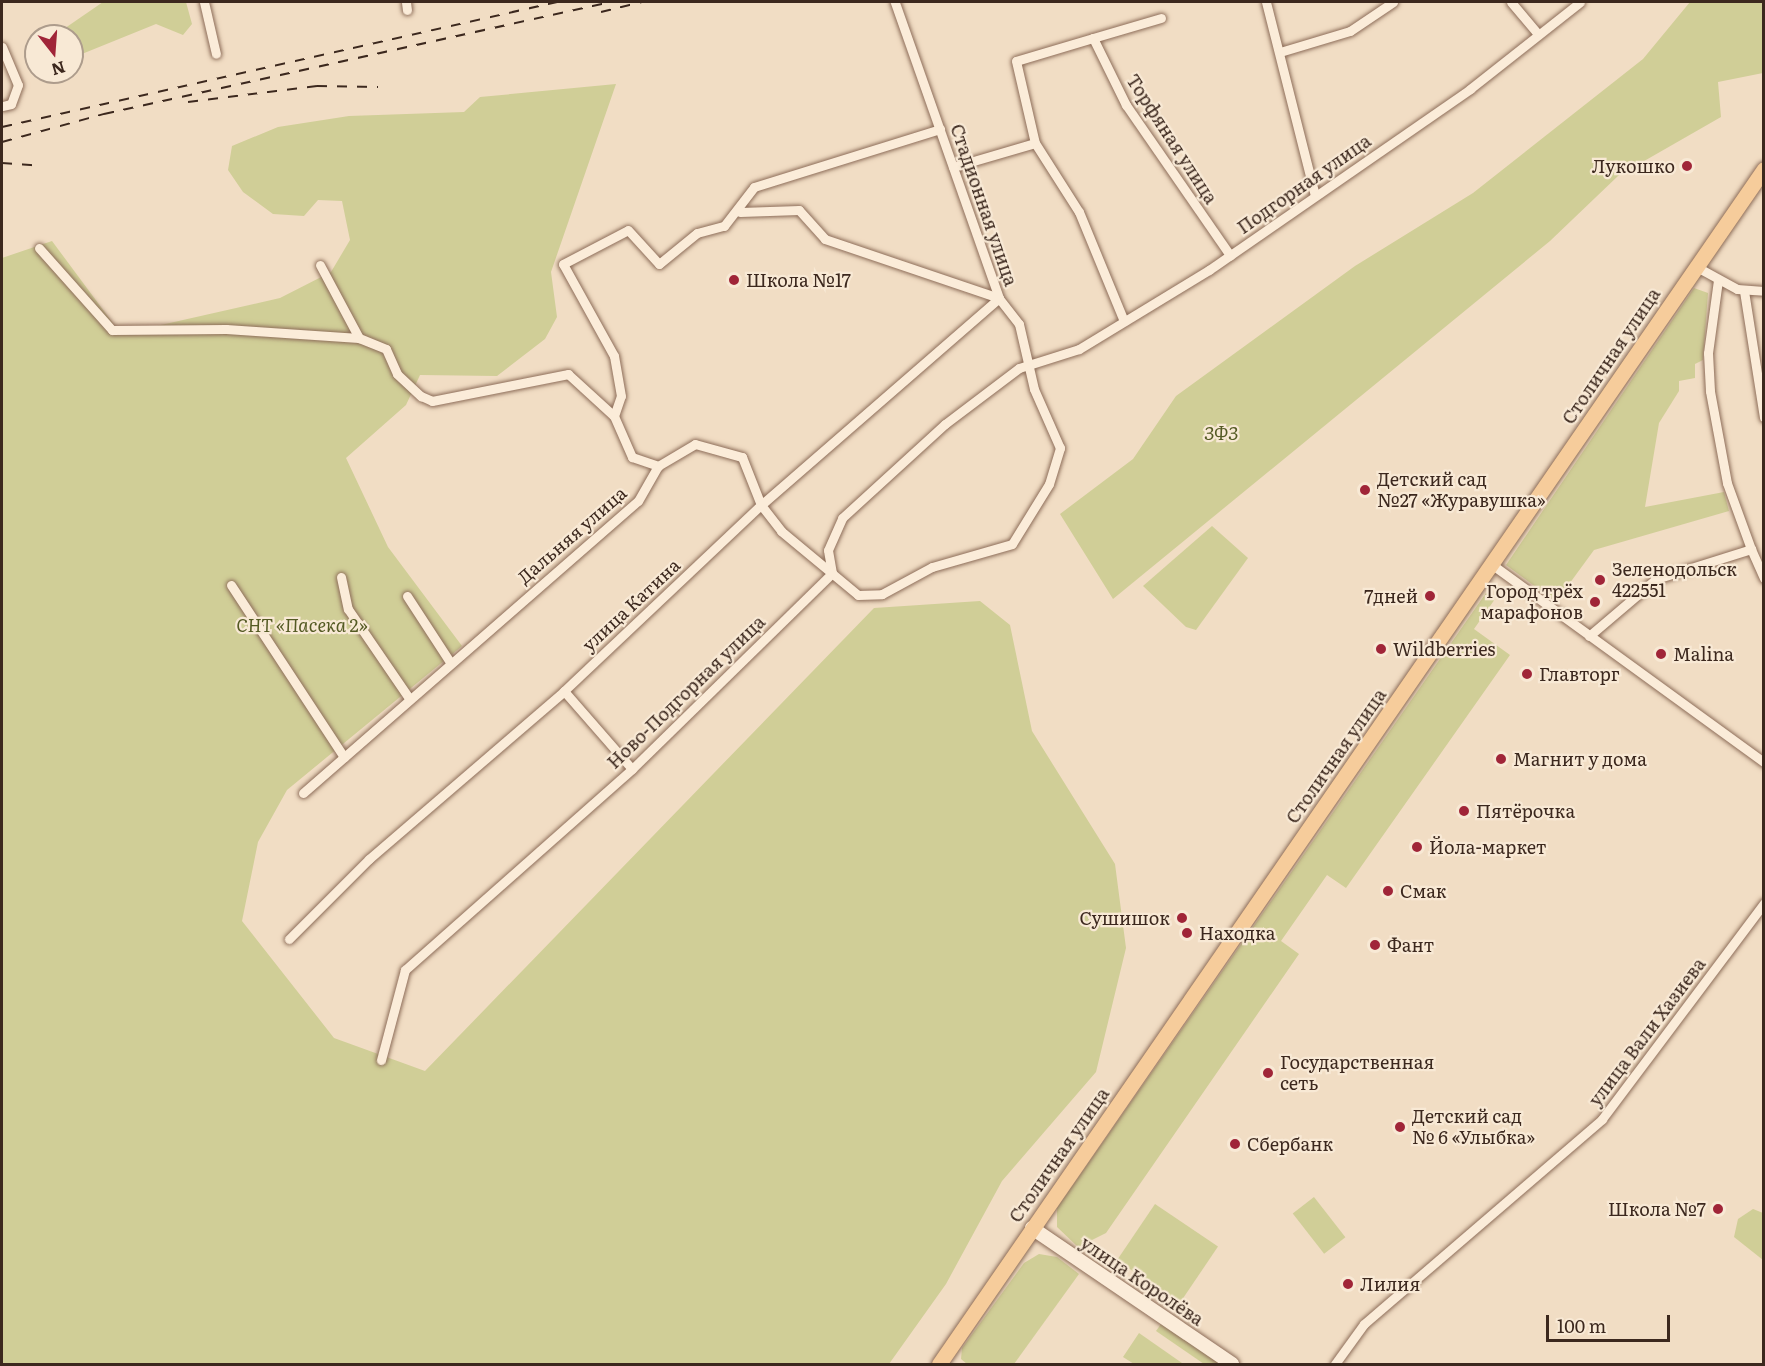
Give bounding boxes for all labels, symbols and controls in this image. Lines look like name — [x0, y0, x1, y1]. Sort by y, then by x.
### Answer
north arrow — [24, 24, 84, 84]
text: N — [49, 56, 69, 83]
street label: Торфяная улица — [1122, 70, 1222, 208]
street label: Стадионная улица — [946, 121, 1022, 289]
street label: Подгорная улица — [1233, 130, 1375, 238]
place label: Лукошко — [1592, 155, 1675, 177]
marker: Лукошко — [1680, 159, 1694, 173]
place label: Школа №17 — [746, 269, 851, 291]
marker: Школа №17 — [727, 273, 741, 287]
street label: Столичная улица — [1557, 284, 1665, 428]
park label: ЗФЗ — [1204, 422, 1238, 444]
place label: Детский сад №27 «Журавушка» — [1377, 469, 1546, 512]
street label: Дальняя улица — [513, 482, 631, 588]
marker: Детский сад №27 «Журавушка» — [1358, 483, 1372, 497]
street label: улица Катина — [578, 554, 684, 656]
place label: Зеленодольск 422551 — [1612, 559, 1737, 602]
marker: Зеленодольск 422551 — [1593, 573, 1607, 587]
place label: Город трёх марафонов — [1480, 581, 1583, 624]
place label: 7дней — [1364, 585, 1418, 607]
marker: 7дней — [1423, 589, 1437, 603]
marker: Город трёх марафонов — [1588, 595, 1602, 609]
street label: Ново-Подгорная улица — [603, 611, 769, 773]
park label: СНТ «Пасека 2» — [236, 614, 368, 636]
place label: Wildberries — [1393, 638, 1495, 660]
marker: Wildberries — [1374, 642, 1388, 656]
place label: Malina — [1673, 643, 1734, 665]
marker: Malina — [1654, 647, 1668, 661]
place label: Главторг — [1539, 663, 1620, 685]
marker: Главторг — [1520, 667, 1534, 681]
street label: Столичная улица — [1281, 685, 1391, 827]
place label: Магнит у дома — [1513, 748, 1647, 770]
marker: Магнит у дома — [1494, 752, 1508, 766]
place label: Пятёрочка — [1476, 800, 1575, 822]
marker: Пятёрочка — [1457, 804, 1471, 818]
place label: Йола-маркет — [1429, 836, 1547, 858]
marker: Йола-маркет — [1410, 840, 1424, 854]
place label: Смак — [1400, 880, 1447, 902]
marker: Смак — [1381, 884, 1395, 898]
place label: Сушишок — [1079, 907, 1170, 929]
marker: Сушишок — [1175, 911, 1189, 925]
place label: Находка — [1199, 922, 1275, 944]
marker: Находка — [1180, 926, 1194, 940]
place label: Фант — [1387, 934, 1434, 956]
marker: Фант — [1368, 938, 1382, 952]
street label: улица Вали Хазиева — [1584, 954, 1710, 1110]
place label: Государственная сеть — [1280, 1052, 1434, 1094]
marker: Государственная сеть — [1261, 1066, 1275, 1080]
street label: Столичная улица — [1004, 1084, 1114, 1226]
place label: Детский сад № 6 «Улыбка» — [1412, 1106, 1535, 1148]
marker: Детский сад № 6 «Улыбка» — [1393, 1120, 1407, 1134]
place label: Сбербанк — [1247, 1133, 1333, 1155]
marker: Сбербанк — [1228, 1137, 1242, 1151]
place label: Школа №7 — [1608, 1198, 1706, 1220]
marker: Школа №7 — [1711, 1202, 1725, 1216]
street label: улица Королёва — [1076, 1232, 1208, 1330]
place label: Лилия — [1360, 1273, 1420, 1295]
marker: Лилия — [1341, 1277, 1355, 1291]
scale bar — [1549, 1303, 1674, 1341]
text: 100 m — [1557, 1312, 1606, 1339]

